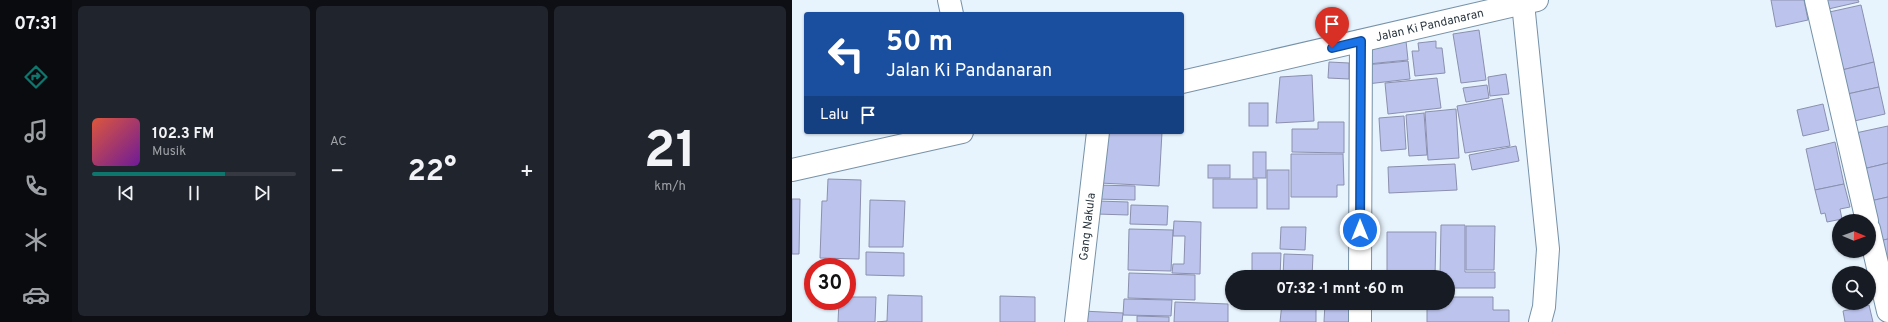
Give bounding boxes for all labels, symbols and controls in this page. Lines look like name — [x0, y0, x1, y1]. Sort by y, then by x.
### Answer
street label: Jalan Ki Pandanaran — [1374, 6, 1486, 46]
pin — [1315, 7.0, 1349, 48]
text: 07:31 — [14, 13, 58, 36]
icon: arrive — [1321, 13, 1343, 35]
text: 50 m — [886, 25, 953, 61]
icon: left — [820, 28, 872, 80]
text: Jalan Ki Pandanaran — [886, 60, 1052, 83]
icon: directions — [22, 63, 50, 91]
icon: arrive — [857, 104, 879, 126]
text: Lalu — [820, 106, 849, 125]
icon: music — [22, 117, 50, 145]
text: 21 — [644, 120, 696, 186]
text: 102.3 FM — [152, 125, 214, 144]
text: AC — [330, 134, 347, 150]
text: Musik — [152, 144, 186, 160]
text: 22° — [407, 154, 457, 191]
text: − — [330, 159, 344, 186]
text: + — [520, 159, 534, 186]
icon: phone — [22, 172, 50, 200]
text: km/h — [654, 179, 686, 195]
icon: previous — [115, 182, 137, 204]
icon: pause — [183, 182, 205, 204]
icon: next — [251, 182, 273, 204]
street label: Gang Nakula — [1076, 192, 1100, 262]
position arrow — [1339, 209, 1381, 251]
north arrow — [1832, 214, 1876, 258]
map controls — [1832, 214, 1876, 310]
icon: climate — [22, 226, 50, 254]
speed limit sign: 30 — [804, 258, 856, 310]
button: search — [1832, 266, 1876, 310]
text: 07:32 · 1 mnt · 60 m — [1276, 280, 1404, 299]
icon: car — [22, 281, 50, 309]

